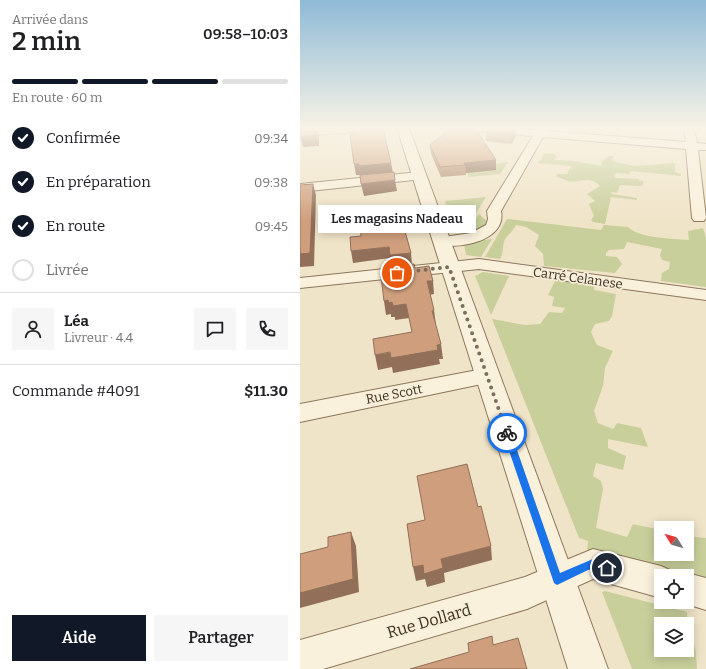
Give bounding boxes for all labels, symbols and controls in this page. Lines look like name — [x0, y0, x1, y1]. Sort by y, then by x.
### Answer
text: Arrivée dans — [12, 12, 88, 27]
text: 09:58–10:03 — [203, 25, 288, 43]
text: 2 min — [12, 26, 81, 57]
text: En route · 60 m — [12, 90, 102, 105]
icon: check — [12, 127, 34, 149]
text: Confirmée — [46, 129, 120, 147]
text: 09:34 — [254, 131, 288, 146]
icon: check — [12, 171, 34, 193]
text: En préparation — [46, 173, 151, 191]
text: 09:38 — [254, 175, 288, 190]
callout: Les magasins Nadeau — [318, 205, 476, 233]
text: Les magasins Nadeau — [331, 211, 463, 226]
icon: check — [12, 215, 34, 237]
text: En route — [46, 217, 105, 235]
text: 09:45 — [255, 219, 288, 234]
pin — [380, 256, 414, 290]
text: Livrée — [46, 261, 89, 279]
icon: bag — [386, 262, 408, 284]
street label: Carré Celanese — [532, 264, 624, 292]
button: person — [12, 308, 54, 350]
button: chat — [194, 308, 236, 350]
button: phone — [246, 308, 288, 350]
text: Léa — [64, 312, 89, 330]
text: Livreur · 4.4 — [64, 330, 133, 345]
street label: Rue Scott — [365, 381, 424, 407]
text: Commande #4091 — [12, 382, 140, 400]
text: $11.30 — [244, 382, 288, 400]
courier — [487, 413, 527, 453]
icon: bike — [496, 422, 518, 444]
north arrow — [654, 521, 694, 561]
map controls — [654, 521, 694, 657]
pin — [590, 551, 624, 585]
icon: home — [596, 557, 618, 579]
button: locate — [654, 569, 694, 609]
street label: Rue Dollard — [385, 600, 474, 642]
button: Aide — [12, 615, 146, 661]
button: Partager — [154, 615, 288, 661]
button: layers — [654, 617, 694, 657]

